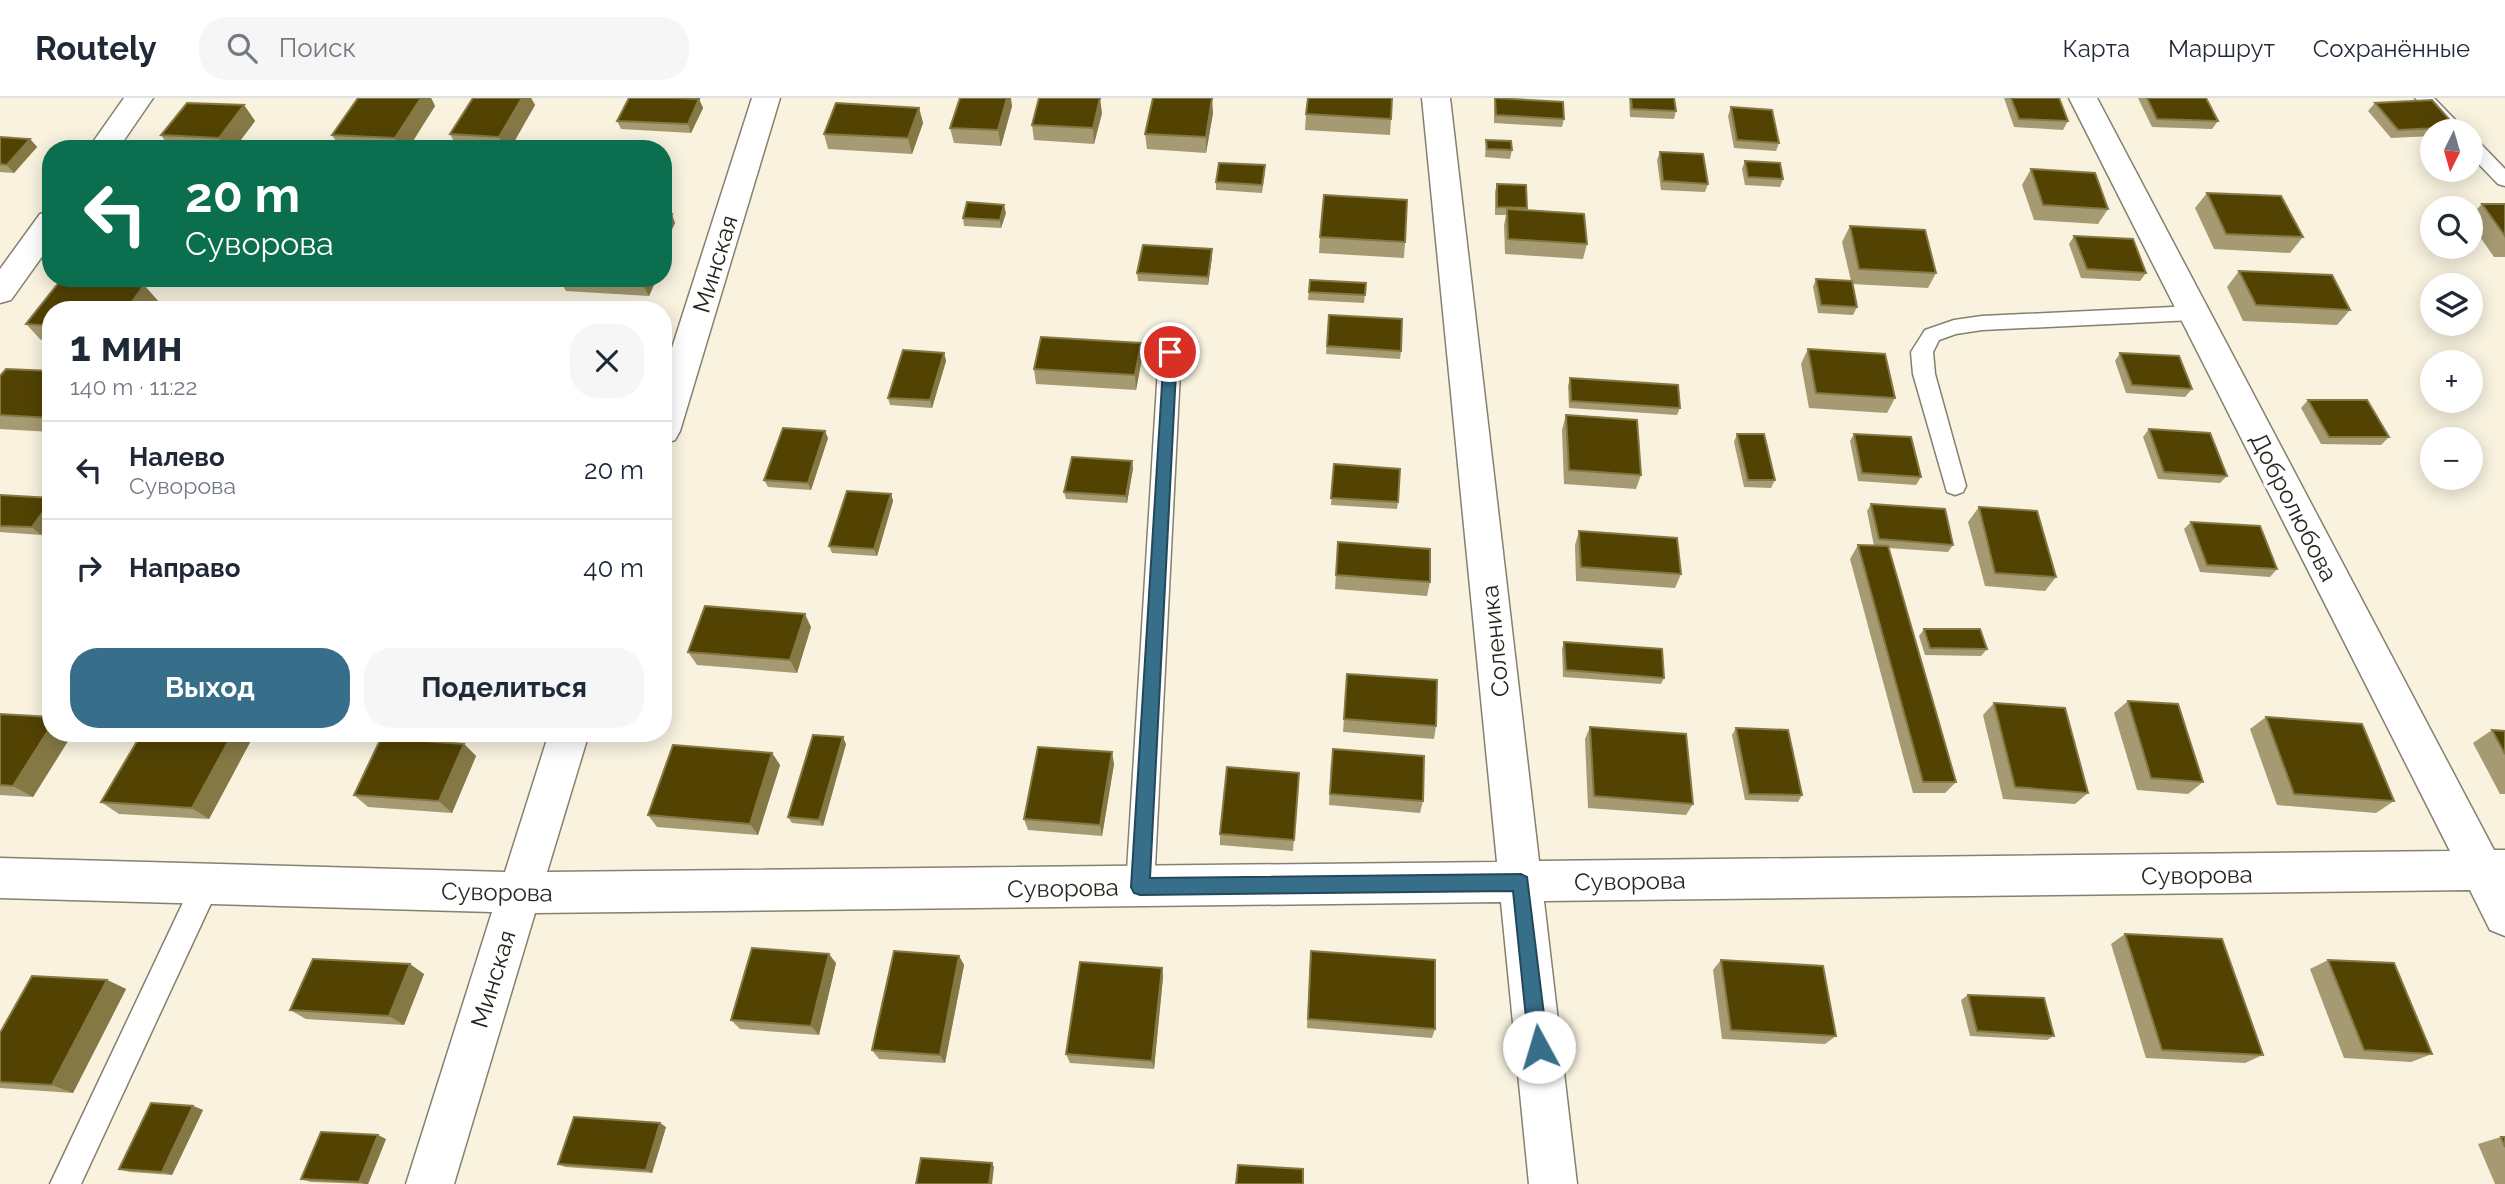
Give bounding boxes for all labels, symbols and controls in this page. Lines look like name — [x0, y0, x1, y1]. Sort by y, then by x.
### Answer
search box — [199, 17, 689, 80]
text: Routely — [35, 29, 157, 68]
icon: search — [223, 29, 261, 67]
text: Поиск — [279, 33, 356, 63]
text: Карта — [2062, 34, 2130, 63]
text: Маршрут — [2168, 34, 2275, 63]
text: Сохранённые — [2313, 34, 2470, 63]
north arrow — [2420, 119, 2483, 182]
map controls — [2420, 119, 2483, 490]
text: 20 m — [185, 166, 300, 223]
icon: left — [70, 168, 161, 259]
button: search — [2420, 196, 2483, 259]
street label: Минская — [686, 212, 744, 316]
text: Суворова — [185, 225, 334, 262]
button: layers — [2420, 273, 2483, 336]
text: 1 мин — [70, 322, 183, 371]
pin — [1140, 322, 1200, 382]
button: close — [570, 324, 644, 398]
icon: arrive — [1151, 333, 1189, 371]
button: + — [2420, 350, 2483, 413]
text: 140 m · 11:22 — [70, 373, 198, 400]
button: − — [2420, 427, 2483, 490]
street label: Добролюбова — [2244, 428, 2344, 586]
text: Налево — [129, 442, 225, 472]
icon: left — [70, 451, 108, 489]
text: 20 m — [584, 455, 644, 485]
text: Суворова — [129, 472, 236, 499]
icon: right — [70, 549, 108, 587]
text: Направо — [129, 553, 240, 583]
text: 40 m — [583, 553, 644, 583]
street label: Соленика — [1475, 584, 1515, 698]
button: Выход — [70, 648, 350, 728]
button: Поделиться — [364, 648, 644, 728]
street label: Суворова — [2141, 860, 2253, 890]
street label: Суворова — [1574, 866, 1686, 896]
street label: Суворова — [1007, 873, 1119, 903]
street label: Суворова — [441, 877, 553, 907]
street label: Минская — [464, 927, 522, 1031]
position arrow — [1502, 1010, 1576, 1084]

